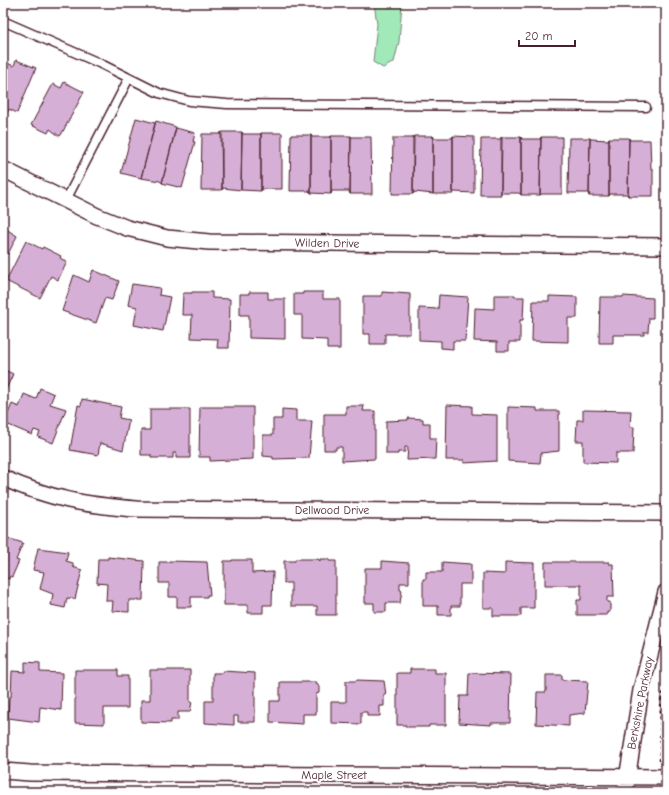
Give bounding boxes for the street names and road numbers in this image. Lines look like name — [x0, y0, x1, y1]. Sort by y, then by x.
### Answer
street label: Wilden Drive — [295, 235, 359, 251]
street label: Dellwood Drive — [295, 503, 369, 517]
street label: Berkshire Parkway — [624, 655, 656, 751]
street label: Maple Street — [301, 768, 367, 782]

